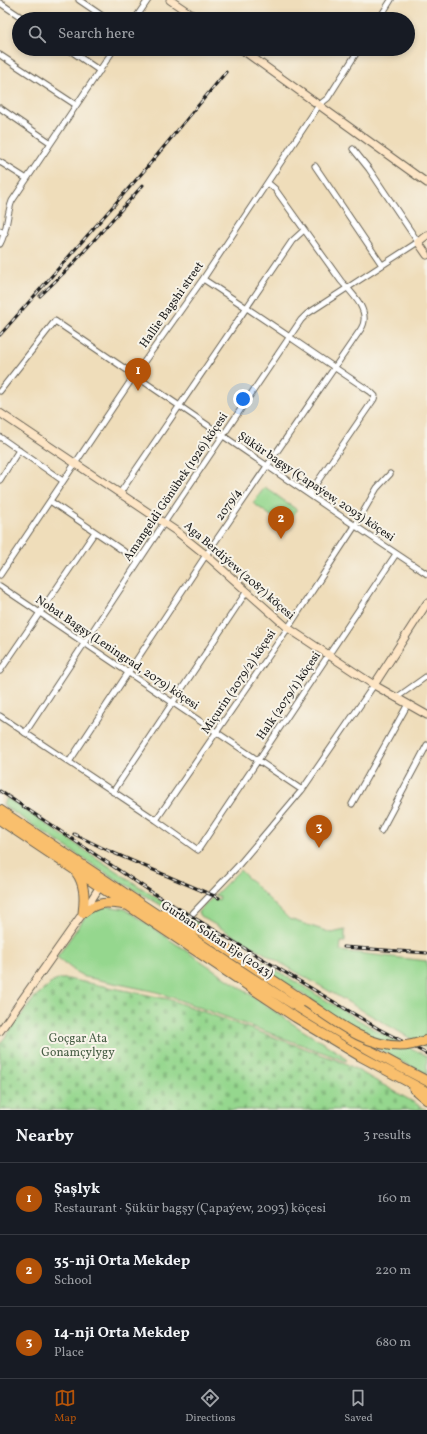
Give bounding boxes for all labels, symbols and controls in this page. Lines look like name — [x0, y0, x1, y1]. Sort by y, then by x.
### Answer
search box — [12, 12, 415, 56]
icon: search — [26, 23, 48, 45]
text: Search here — [58, 24, 135, 45]
street label: Hallie Bagshi street — [136, 259, 208, 351]
pin: 1 — [125, 358, 151, 391]
your location — [233, 389, 253, 409]
street label: Amangeldi Gönübek (1926) köçesi — [120, 409, 232, 564]
street label: Şükür bagşy (Çapaýew, 2093) köçesi — [235, 429, 397, 545]
street label: 2079/4 — [212, 486, 246, 524]
pin: 2 — [268, 506, 294, 539]
street label: Aga Berdiýew (2087) köçesi — [180, 518, 298, 624]
street label: Nobat Bagşy (Leningrad, 2079) köçesi — [32, 592, 202, 714]
street label: Miçurin (2079/2) köçesi — [198, 626, 280, 737]
street label: Halk (2079/1) köçesi — [253, 648, 325, 743]
pin: 3 — [306, 815, 332, 848]
street label: Gurban Soltan Eje (2043) — [158, 898, 277, 983]
park label: Goçgar Ata Gonamçylygy — [41, 1031, 115, 1061]
text: Nearby — [16, 1125, 74, 1148]
text: 3 results — [363, 1127, 411, 1145]
text: Şaşlyk — [54, 1179, 100, 1200]
text: 1 — [26, 1190, 32, 1208]
text: 160 m — [377, 1190, 411, 1208]
text: Restaurant · Şükür bagşy (Çapaýew, 2093) köçesi — [54, 1200, 326, 1218]
text: 35-nji Orta Mekdep — [54, 1251, 190, 1272]
text: 2 — [26, 1262, 32, 1280]
text: 220 m — [375, 1262, 411, 1280]
text: School — [54, 1272, 92, 1290]
text: 14-nji Orta Mekdep — [54, 1323, 190, 1344]
text: 3 — [26, 1334, 32, 1352]
text: 680 m — [376, 1334, 411, 1352]
text: Place — [54, 1344, 84, 1362]
tab: Map — [54, 1387, 76, 1426]
tab: Directions — [185, 1387, 236, 1426]
tab: Saved — [344, 1387, 373, 1426]

